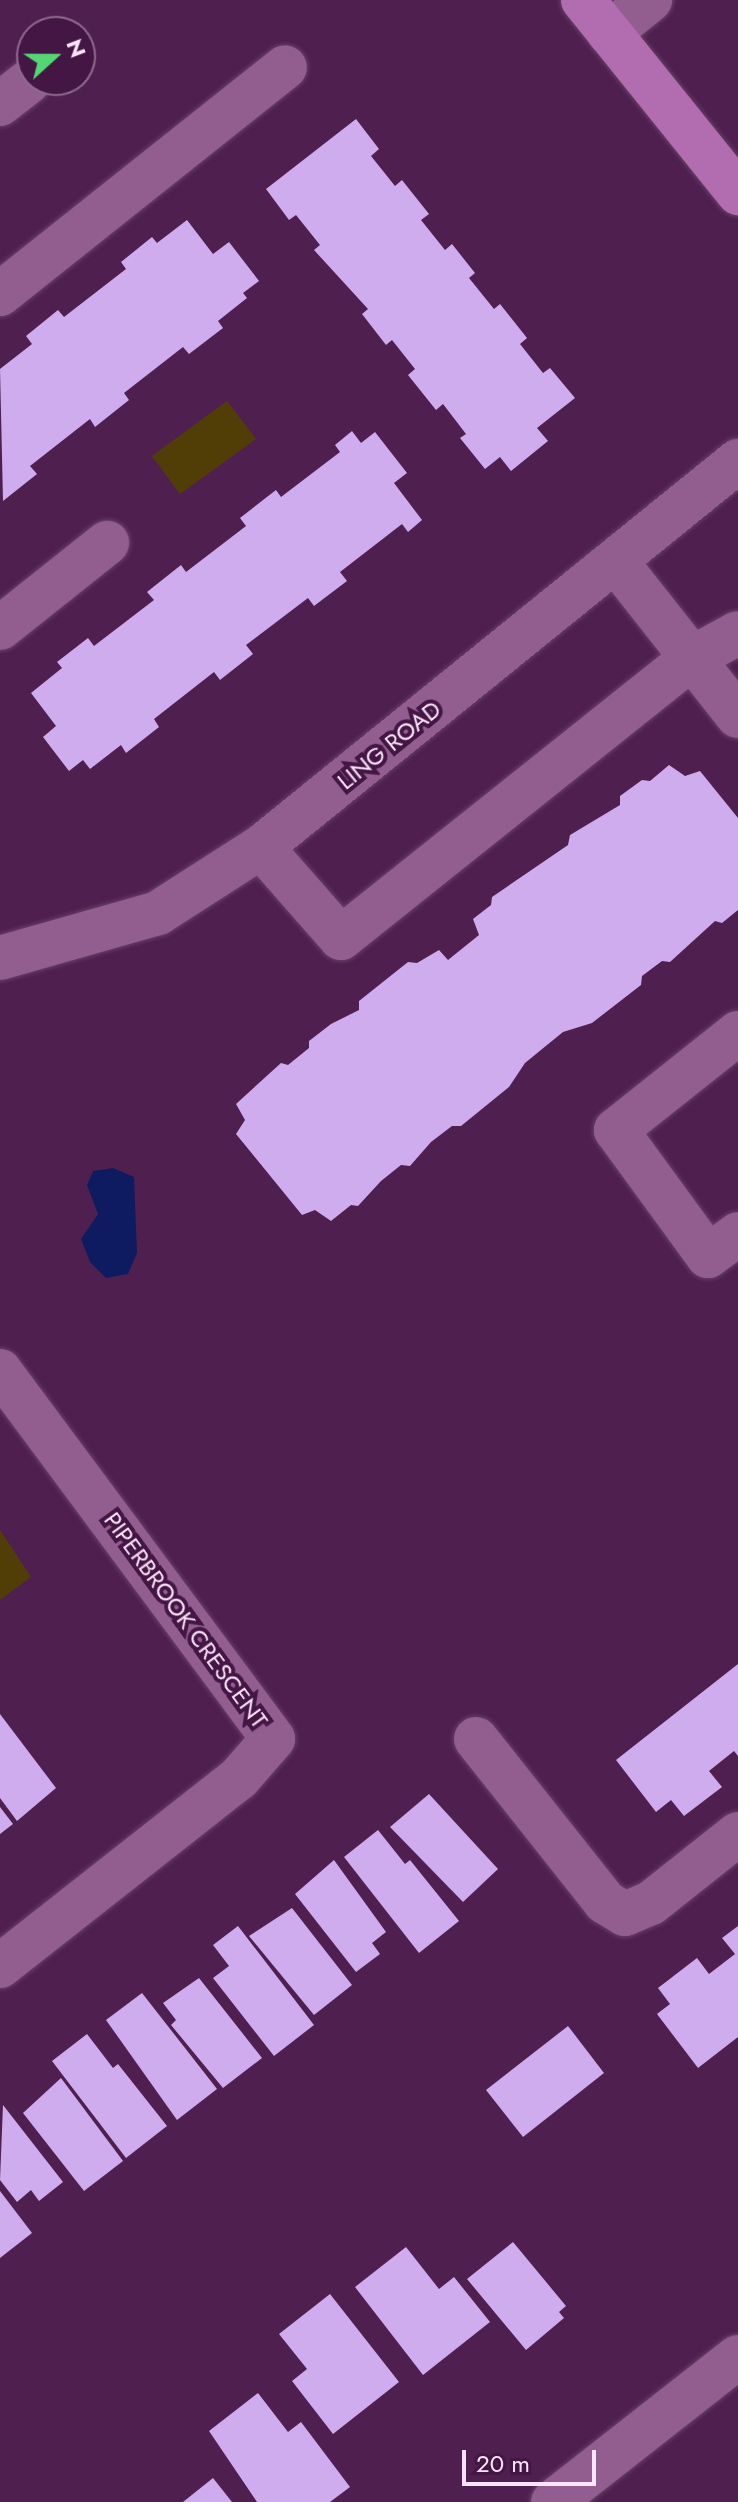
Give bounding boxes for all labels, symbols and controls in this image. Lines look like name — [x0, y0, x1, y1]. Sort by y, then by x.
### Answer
north arrow — [16, 16, 96, 96]
text: N — [58, 34, 95, 62]
street label: LING ROAD — [331, 695, 447, 795]
street label: PIPERBROOK CRESCENT — [98, 1506, 274, 1734]
scale bar — [466, 2434, 600, 2484]
text: 20 m — [476, 2446, 530, 2481]

